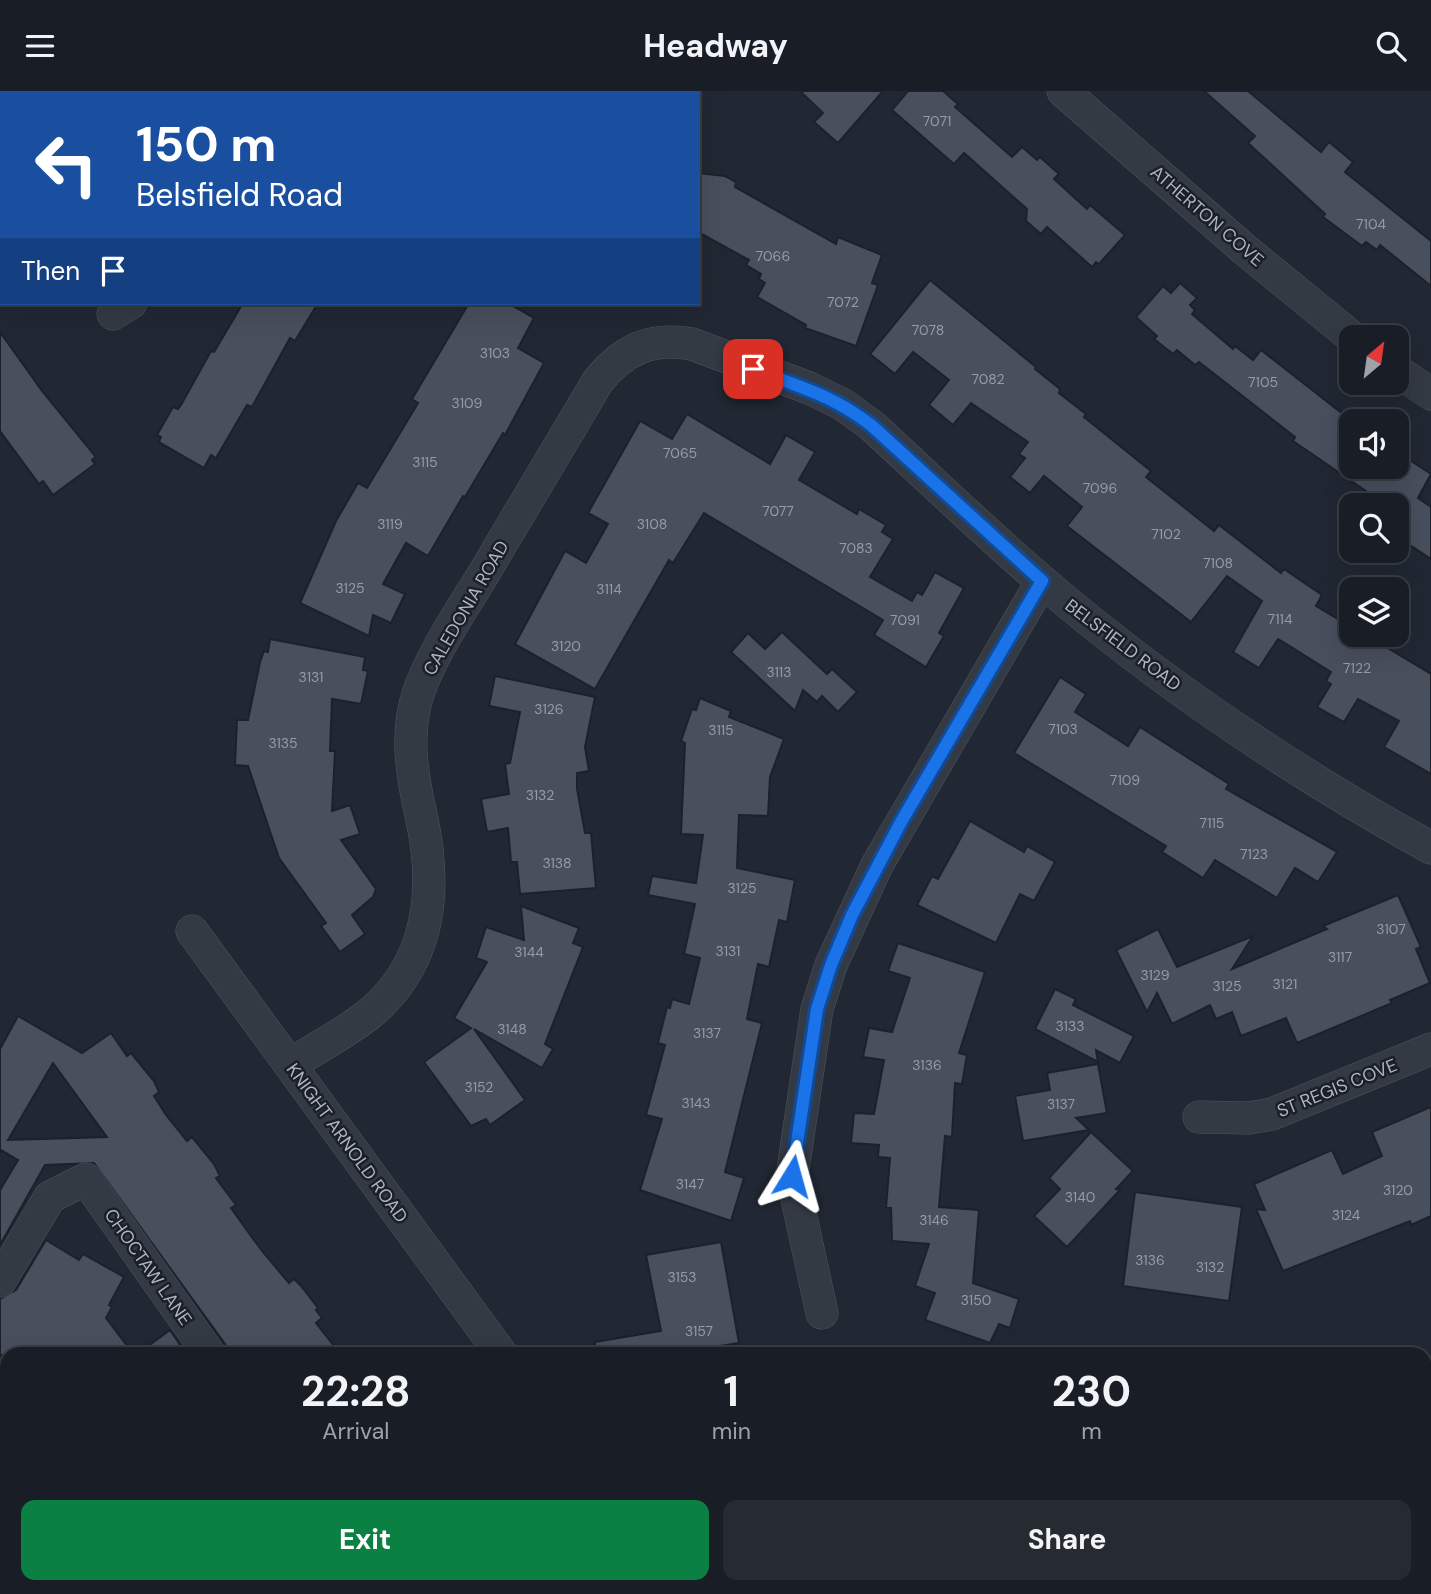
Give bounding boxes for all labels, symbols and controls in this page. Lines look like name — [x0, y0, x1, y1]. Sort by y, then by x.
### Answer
text: Headway — [643, 25, 788, 67]
icon: menu — [21, 27, 59, 65]
icon: search — [1372, 27, 1410, 65]
text: 150 m — [136, 112, 276, 176]
house number: 7071 — [923, 112, 951, 130]
icon: left — [21, 119, 112, 210]
street label: ATHERTON COVE — [1145, 160, 1269, 272]
text: Belsfield Road — [136, 174, 343, 216]
house number: 7104 — [1356, 215, 1386, 233]
house number: 7066 — [756, 247, 790, 265]
icon: arrive — [94, 252, 132, 290]
text: Then — [21, 254, 80, 288]
house number: 7072 — [827, 293, 859, 311]
house number: 7078 — [912, 321, 944, 339]
north arrow — [1339, 325, 1409, 395]
map controls — [1339, 325, 1409, 647]
pin — [723, 339, 783, 399]
house number: 3103 — [480, 344, 510, 362]
icon: arrive — [734, 350, 772, 388]
house number: 7082 — [971, 370, 1005, 388]
house number: 7105 — [1248, 373, 1278, 391]
house number: 3109 — [452, 394, 483, 412]
button: sound — [1339, 409, 1409, 479]
house number: 7065 — [663, 444, 697, 462]
house number: 3115 — [412, 453, 438, 471]
house number: 7096 — [1083, 479, 1117, 497]
button: search — [1339, 493, 1409, 563]
house number: 7077 — [762, 502, 794, 520]
house number: 3119 — [377, 515, 403, 533]
house number: 3108 — [637, 515, 667, 533]
house number: 7102 — [1151, 525, 1181, 543]
street label: CALEDONIA ROAD — [418, 536, 514, 680]
house number: 7083 — [839, 539, 873, 557]
house number: 7108 — [1203, 554, 1233, 572]
button: layers — [1339, 577, 1409, 647]
house number: 3125 — [335, 579, 365, 597]
house number: 3114 — [596, 580, 622, 598]
street label: BELSFIELD ROAD — [1060, 594, 1186, 696]
house number: 7114 — [1268, 610, 1293, 628]
house number: 7091 — [890, 611, 920, 629]
house number: 3120 — [551, 637, 581, 655]
house number: 7122 — [1343, 659, 1371, 677]
house number: 3113 — [766, 663, 792, 681]
house number: 3131 — [299, 668, 323, 686]
house number: 3126 — [534, 700, 564, 718]
house number: 7103 — [1048, 720, 1078, 738]
house number: 3115 — [708, 721, 734, 739]
house number: 3135 — [268, 734, 298, 752]
house number: 7109 — [1110, 771, 1140, 789]
house number: 3132 — [526, 786, 554, 804]
house number: 7115 — [1200, 814, 1224, 832]
house number: 7123 — [1240, 845, 1268, 863]
house number: 3138 — [542, 854, 572, 872]
house number: 3125 — [727, 879, 757, 897]
house number: 3107 — [1376, 920, 1406, 938]
house number: 3131 — [716, 942, 740, 960]
house number: 3144 — [514, 943, 544, 961]
house number: 3117 — [1328, 948, 1352, 966]
house number: 3129 — [1140, 966, 1170, 984]
house number: 3121 — [1273, 975, 1297, 993]
house number: 3125 — [1212, 977, 1242, 995]
house number: 3133 — [1056, 1017, 1084, 1035]
house number: 3148 — [497, 1020, 527, 1038]
house number: 3137 — [693, 1024, 721, 1042]
street label: ST REGIS COVE — [1273, 1053, 1401, 1123]
house number: 3136 — [912, 1056, 942, 1074]
street label: KNIGHT ARNOLD ROAD — [281, 1058, 413, 1228]
house number: 3152 — [465, 1078, 493, 1096]
house number: 3143 — [681, 1094, 711, 1112]
house number: 3137 — [1047, 1095, 1075, 1113]
position arrow — [755, 1139, 829, 1213]
house number: 3147 — [676, 1175, 704, 1193]
house number: 3120 — [1383, 1181, 1413, 1199]
house number: 3140 — [1065, 1188, 1095, 1206]
street label: CHOCTAW LANE — [99, 1204, 197, 1330]
house number: 3124 — [1332, 1206, 1361, 1224]
house number: 3146 — [919, 1211, 949, 1229]
house number: 3136 — [1135, 1251, 1165, 1269]
house number: 3132 — [1196, 1258, 1224, 1276]
house number: 3153 — [667, 1268, 697, 1286]
house number: 3150 — [961, 1291, 991, 1309]
house number: 3157 — [685, 1322, 713, 1340]
text: 22:28 — [301, 1364, 411, 1419]
text: 1 — [724, 1364, 739, 1419]
text: 230 — [1052, 1364, 1131, 1419]
text: Arrival — [322, 1416, 389, 1446]
text: min — [712, 1416, 751, 1446]
text: m — [1081, 1416, 1102, 1446]
button: Exit — [21, 1500, 709, 1580]
button: Share — [723, 1500, 1411, 1580]

